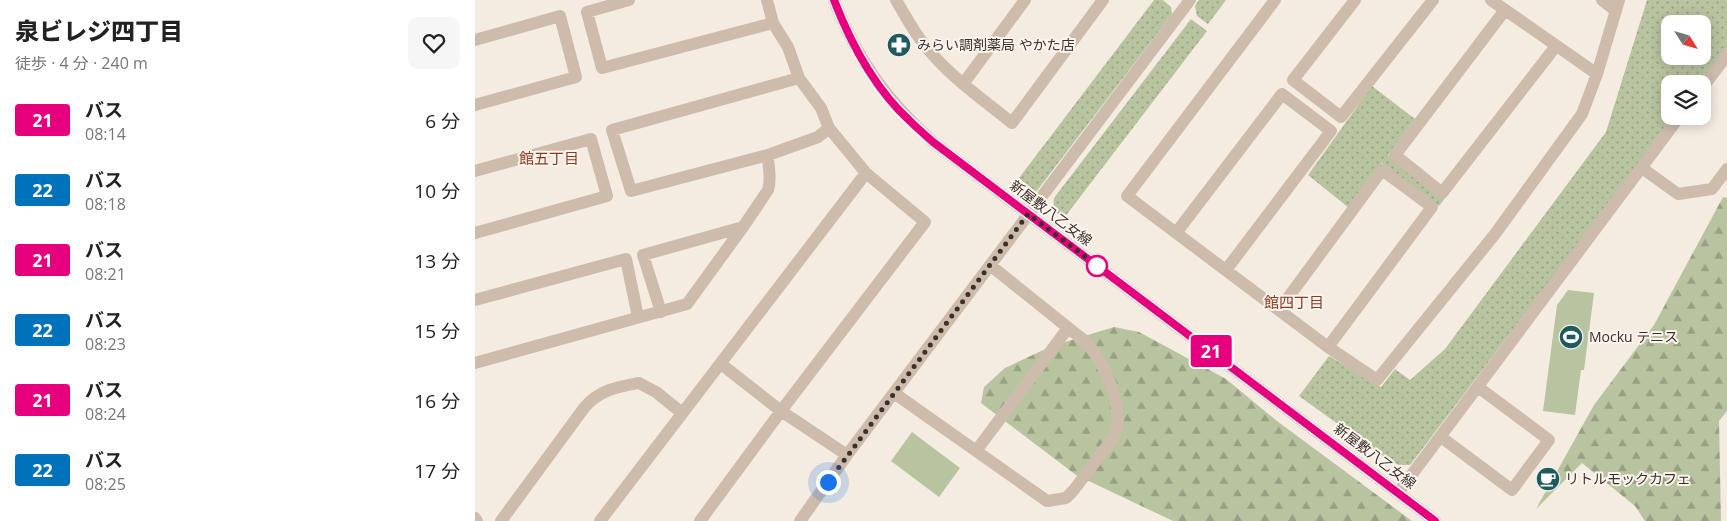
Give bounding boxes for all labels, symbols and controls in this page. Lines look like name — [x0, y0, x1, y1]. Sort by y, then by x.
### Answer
text: 泉ビレジ四丁目 — [15, 14, 183, 47]
north arrow — [1661, 15, 1711, 65]
map controls — [1661, 15, 1711, 125]
button: heart — [408, 17, 460, 69]
pharmacy icon: みらい調剤薬局 やかた店 — [886, 32, 912, 58]
place label: みらい調剤薬局 やかた店 — [917, 35, 1075, 54]
text: 徒歩 · 4 分 · 240 m — [15, 52, 148, 74]
button: layers — [1661, 75, 1711, 125]
text: バス — [85, 97, 123, 123]
text: 21 — [32, 108, 53, 132]
text: 6 分 — [425, 108, 460, 134]
text: 08:14 — [85, 123, 126, 145]
district label: 館五丁目 — [519, 148, 579, 168]
text: バス — [85, 167, 123, 193]
street label: 新屋敷八乙女線 — [1006, 176, 1096, 250]
text: 22 — [32, 178, 53, 202]
text: 10 分 — [414, 178, 460, 204]
text: 08:18 — [85, 193, 126, 215]
text: バス — [85, 237, 123, 263]
text: 21 — [32, 248, 53, 272]
text: 13 分 — [414, 248, 460, 274]
unlabelled marker — [1086, 255, 1108, 277]
text: 08:21 — [85, 263, 126, 285]
district label: 館四丁目 — [1264, 292, 1324, 312]
text: バス — [85, 307, 123, 333]
text: 22 — [32, 318, 53, 342]
text: 15 分 — [414, 318, 460, 344]
sports icon: Mocku テニス — [1558, 324, 1584, 350]
place label: Mocku テニス — [1589, 327, 1678, 346]
text: 08:23 — [85, 333, 126, 355]
line badge: 21 — [1189, 335, 1233, 367]
text: 21 — [1201, 339, 1221, 363]
text: バス — [85, 377, 123, 403]
text: 21 — [32, 388, 53, 412]
text: 16 分 — [414, 388, 460, 414]
text: 08:24 — [85, 403, 126, 425]
street label: 新屋敷八乙女線 — [1330, 419, 1420, 493]
text: バス — [85, 447, 123, 473]
text: 22 — [32, 458, 53, 482]
text: 17 分 — [414, 458, 460, 484]
cafe icon: リトルモックカフェ — [1535, 466, 1561, 492]
place label: リトルモックカフェ — [1565, 469, 1691, 488]
your location — [816, 470, 841, 495]
text: 08:25 — [85, 473, 126, 495]

